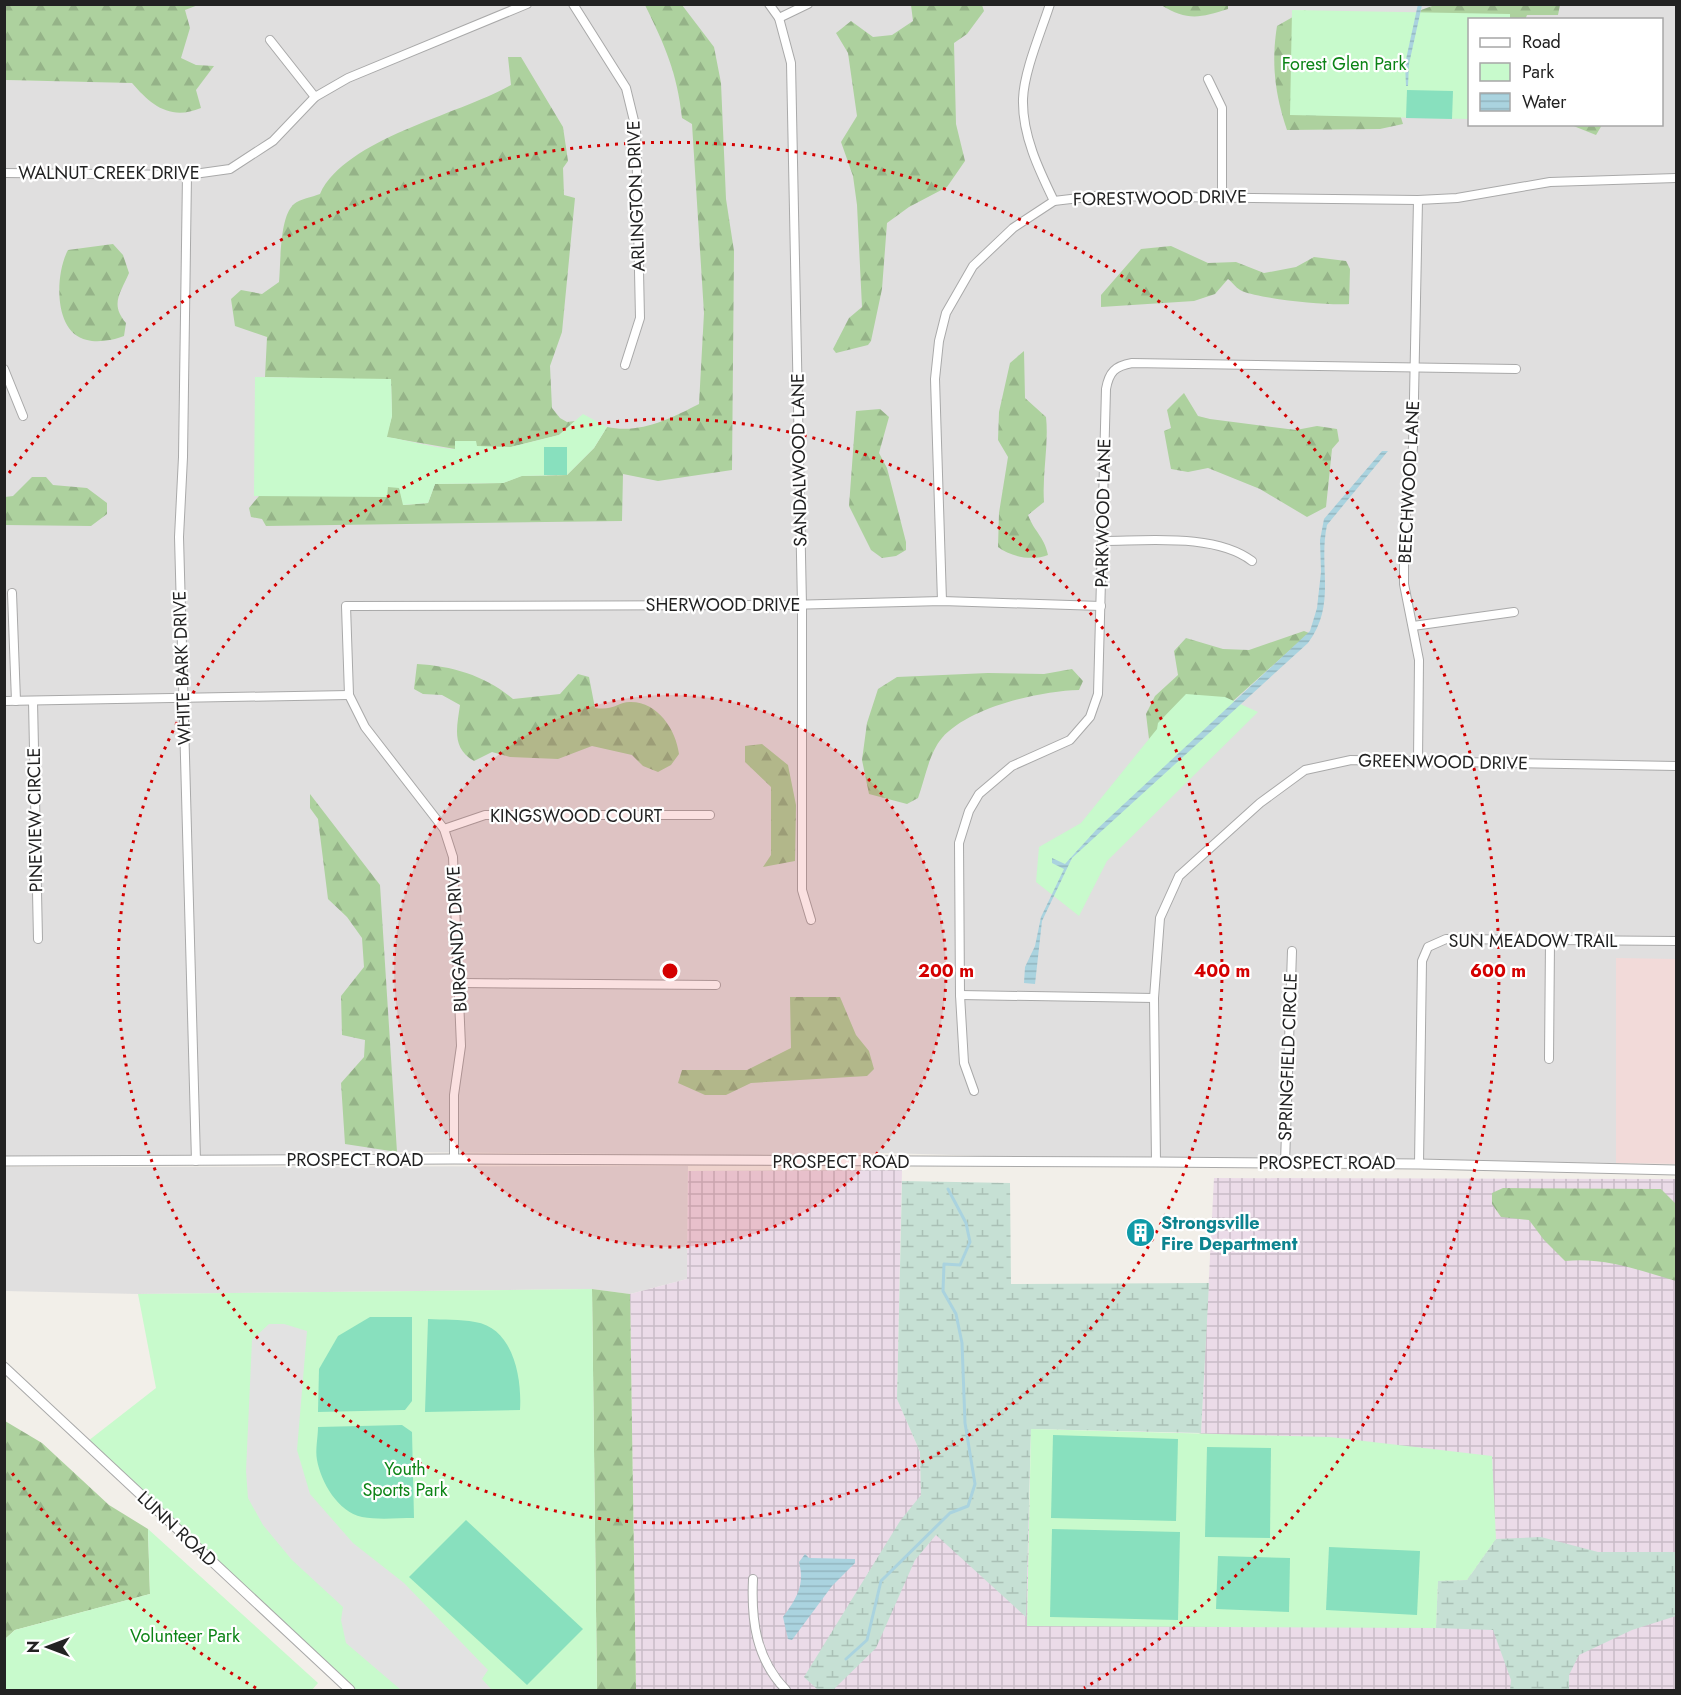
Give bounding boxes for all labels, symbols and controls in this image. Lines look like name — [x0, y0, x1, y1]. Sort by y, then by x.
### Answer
legend — [1468, 18, 1663, 126]
text: Road — [1522, 29, 1561, 55]
park label: Forest Glen Park — [1282, 51, 1406, 77]
text: Park — [1522, 59, 1554, 85]
text: Water — [1522, 89, 1567, 115]
street label: ARLINGTON DRIVE — [620, 120, 652, 272]
street label: WALNUT CREEK DRIVE — [18, 160, 200, 186]
street label: FORESTWOOD DRIVE — [1073, 183, 1247, 213]
street label: SANDALWOOD LANE — [784, 373, 814, 547]
street label: BEECHWOOD LANE — [1392, 400, 1426, 564]
street label: PARKWOOD LANE — [1089, 438, 1117, 588]
street label: WHITE BARK DRIVE — [166, 590, 198, 746]
street label: SHERWOOD DRIVE — [646, 592, 800, 618]
street label: PINEVIEW CIRCLE — [21, 747, 49, 893]
street label: GREENWOOD DRIVE — [1358, 748, 1528, 776]
street label: KINGSWOOD COURT — [490, 803, 663, 829]
street label: BURGANDY DRIVE — [440, 865, 474, 1013]
street label: SUN MEADOW TRAIL — [1449, 928, 1617, 954]
text: 200 m — [918, 958, 974, 984]
text: 400 m — [1194, 958, 1250, 984]
text: 600 m — [1470, 958, 1526, 984]
centre of rings — [660, 961, 680, 981]
street label: SPRINGFIELD CIRCLE — [1272, 972, 1304, 1142]
street label: PROSPECT ROAD — [286, 1147, 424, 1173]
street label: PROSPECT ROAD — [772, 1149, 910, 1175]
street label: PROSPECT ROAD — [1258, 1150, 1396, 1176]
place label: Strongsville Fire Department — [1161, 1210, 1298, 1257]
building icon: Strongsville Fire Department — [1124, 1217, 1156, 1249]
park label: Youth Sports Park — [362, 1456, 448, 1503]
street label: LUNN ROAD — [131, 1485, 223, 1573]
north arrow — [18, 1617, 78, 1677]
park label: Volunteer Park — [130, 1623, 240, 1649]
text: N — [22, 1641, 45, 1653]

